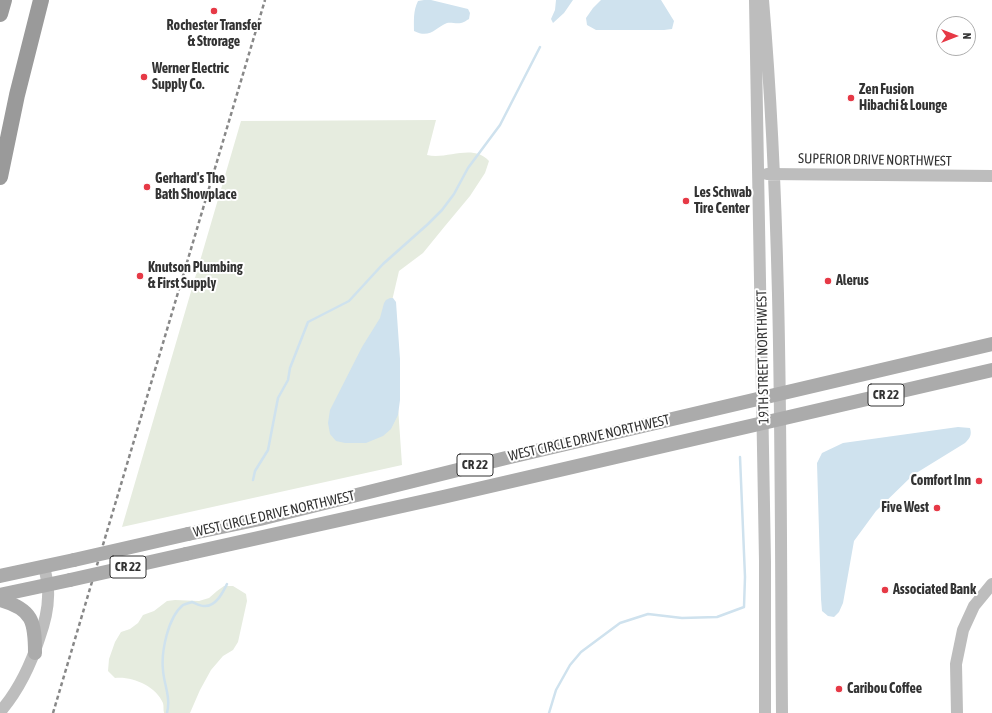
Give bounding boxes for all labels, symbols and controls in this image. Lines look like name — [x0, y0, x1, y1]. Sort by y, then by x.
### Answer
marker: Rochester Transfer & Strorage — [209, 6, 219, 16]
north arrow — [936, 16, 976, 56]
place label: Rochester Transfer & Strorage — [167, 18, 261, 50]
text: N — [961, 33, 973, 39]
place label: Werner Electric Supply Co. — [152, 61, 229, 94]
marker: Werner Electric Supply Co. — [139, 72, 149, 82]
place label: Zen Fusion Hibachi & Lounge — [859, 82, 947, 114]
marker: Zen Fusion Hibachi & Lounge — [846, 93, 856, 103]
street label: SUPERIOR DRIVE NORTHWEST — [798, 150, 952, 170]
place label: Gerhard's The Bath Showplace — [155, 171, 237, 204]
marker: Gerhard's The Bath Showplace — [142, 182, 152, 192]
place label: Les Schwab Tire Center — [694, 185, 752, 218]
marker: Les Schwab Tire Center — [681, 196, 691, 206]
place label: Knutson Plumbing & First Supply — [148, 260, 243, 292]
marker: Knutson Plumbing & First Supply — [135, 271, 145, 281]
place label: Alerus — [836, 273, 869, 289]
marker: Alerus — [823, 276, 833, 286]
street label: 19TH STREET NORTHWEST — [753, 290, 773, 424]
road number: CR 22 — [868, 384, 904, 406]
street label: WEST CIRCLE DRIVE NORTHWEST — [507, 411, 671, 465]
road number: CR 22 — [457, 454, 493, 476]
place label: Comfort Inn — [911, 473, 971, 489]
marker: Comfort Inn — [974, 476, 984, 486]
street label: WEST CIRCLE DRIVE NORTHWEST — [192, 487, 356, 541]
place label: Five West — [881, 500, 929, 516]
marker: Five West — [932, 503, 942, 513]
road number: CR 22 — [110, 556, 146, 578]
place label: Associated Bank — [893, 582, 976, 598]
marker: Associated Bank — [880, 585, 890, 595]
place label: Caribou Coffee — [847, 681, 922, 697]
marker: Caribou Coffee — [834, 684, 844, 694]

